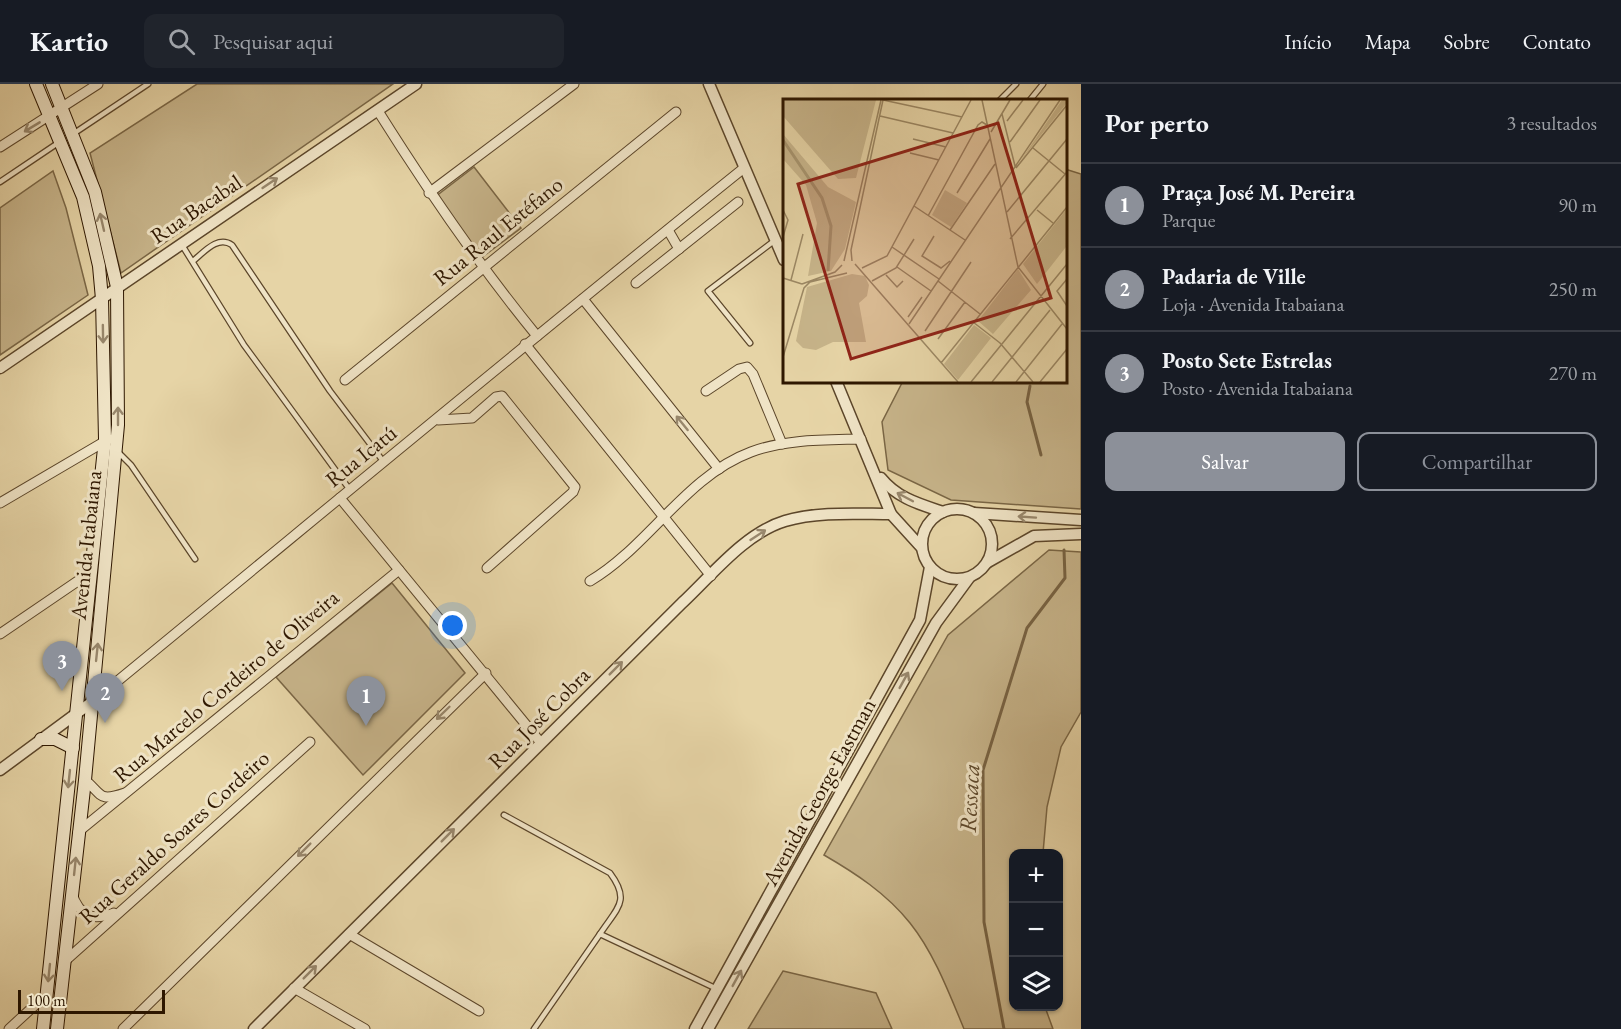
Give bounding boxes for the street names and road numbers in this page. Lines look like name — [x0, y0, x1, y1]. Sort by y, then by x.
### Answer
street label: Rua Bacabal — [145, 168, 247, 250]
street label: Rua Raul Estéfano — [427, 170, 569, 292]
street label: Rua Icatú — [319, 418, 403, 494]
street label: Avenida Itabaiana — [64, 469, 108, 622]
street label: Rua Marcelo Cordeiro de Oliveira — [107, 583, 345, 789]
street label: Rua José Cobra — [482, 661, 596, 775]
street label: Avenida George Eastman — [755, 693, 883, 892]
street label: Rua Geraldo Soares Cordeiro — [73, 744, 276, 930]

